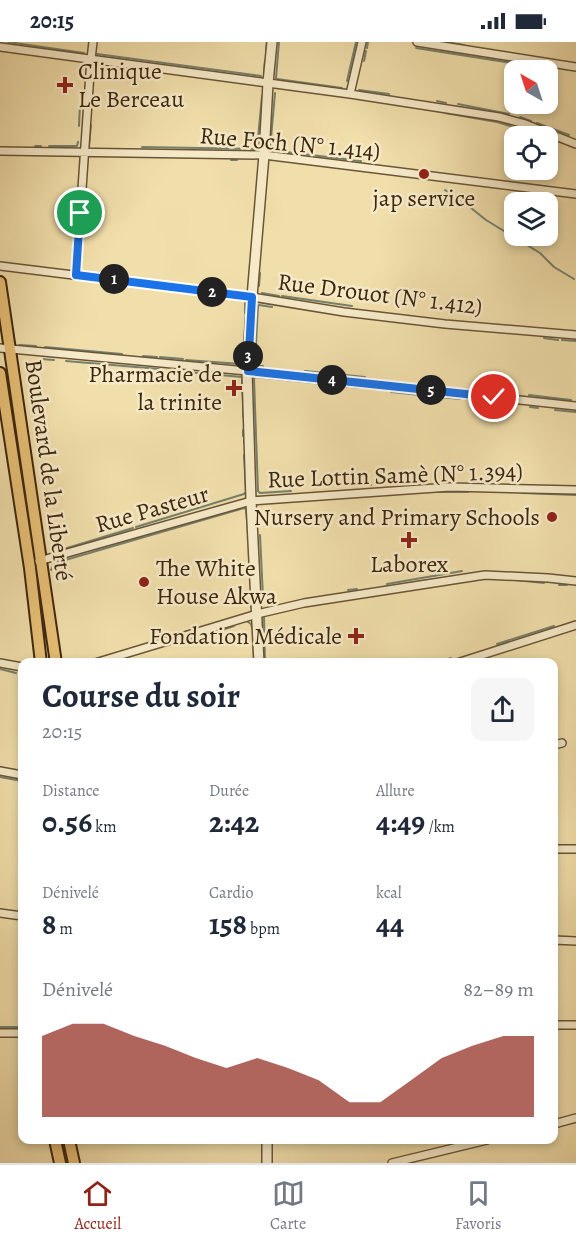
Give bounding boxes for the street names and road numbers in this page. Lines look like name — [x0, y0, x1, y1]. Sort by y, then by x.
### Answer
street label: Rue Foch (N° 1.414) — [198, 119, 382, 167]
street label: Rue Drouot (N° 1.412) — [276, 266, 484, 322]
street label: Boulevard de la Liberté — [18, 357, 80, 583]
street label: Rue Lottin Samè (N° 1.394) — [267, 455, 523, 495]
street label: Rue Pasteur — [91, 478, 213, 540]

